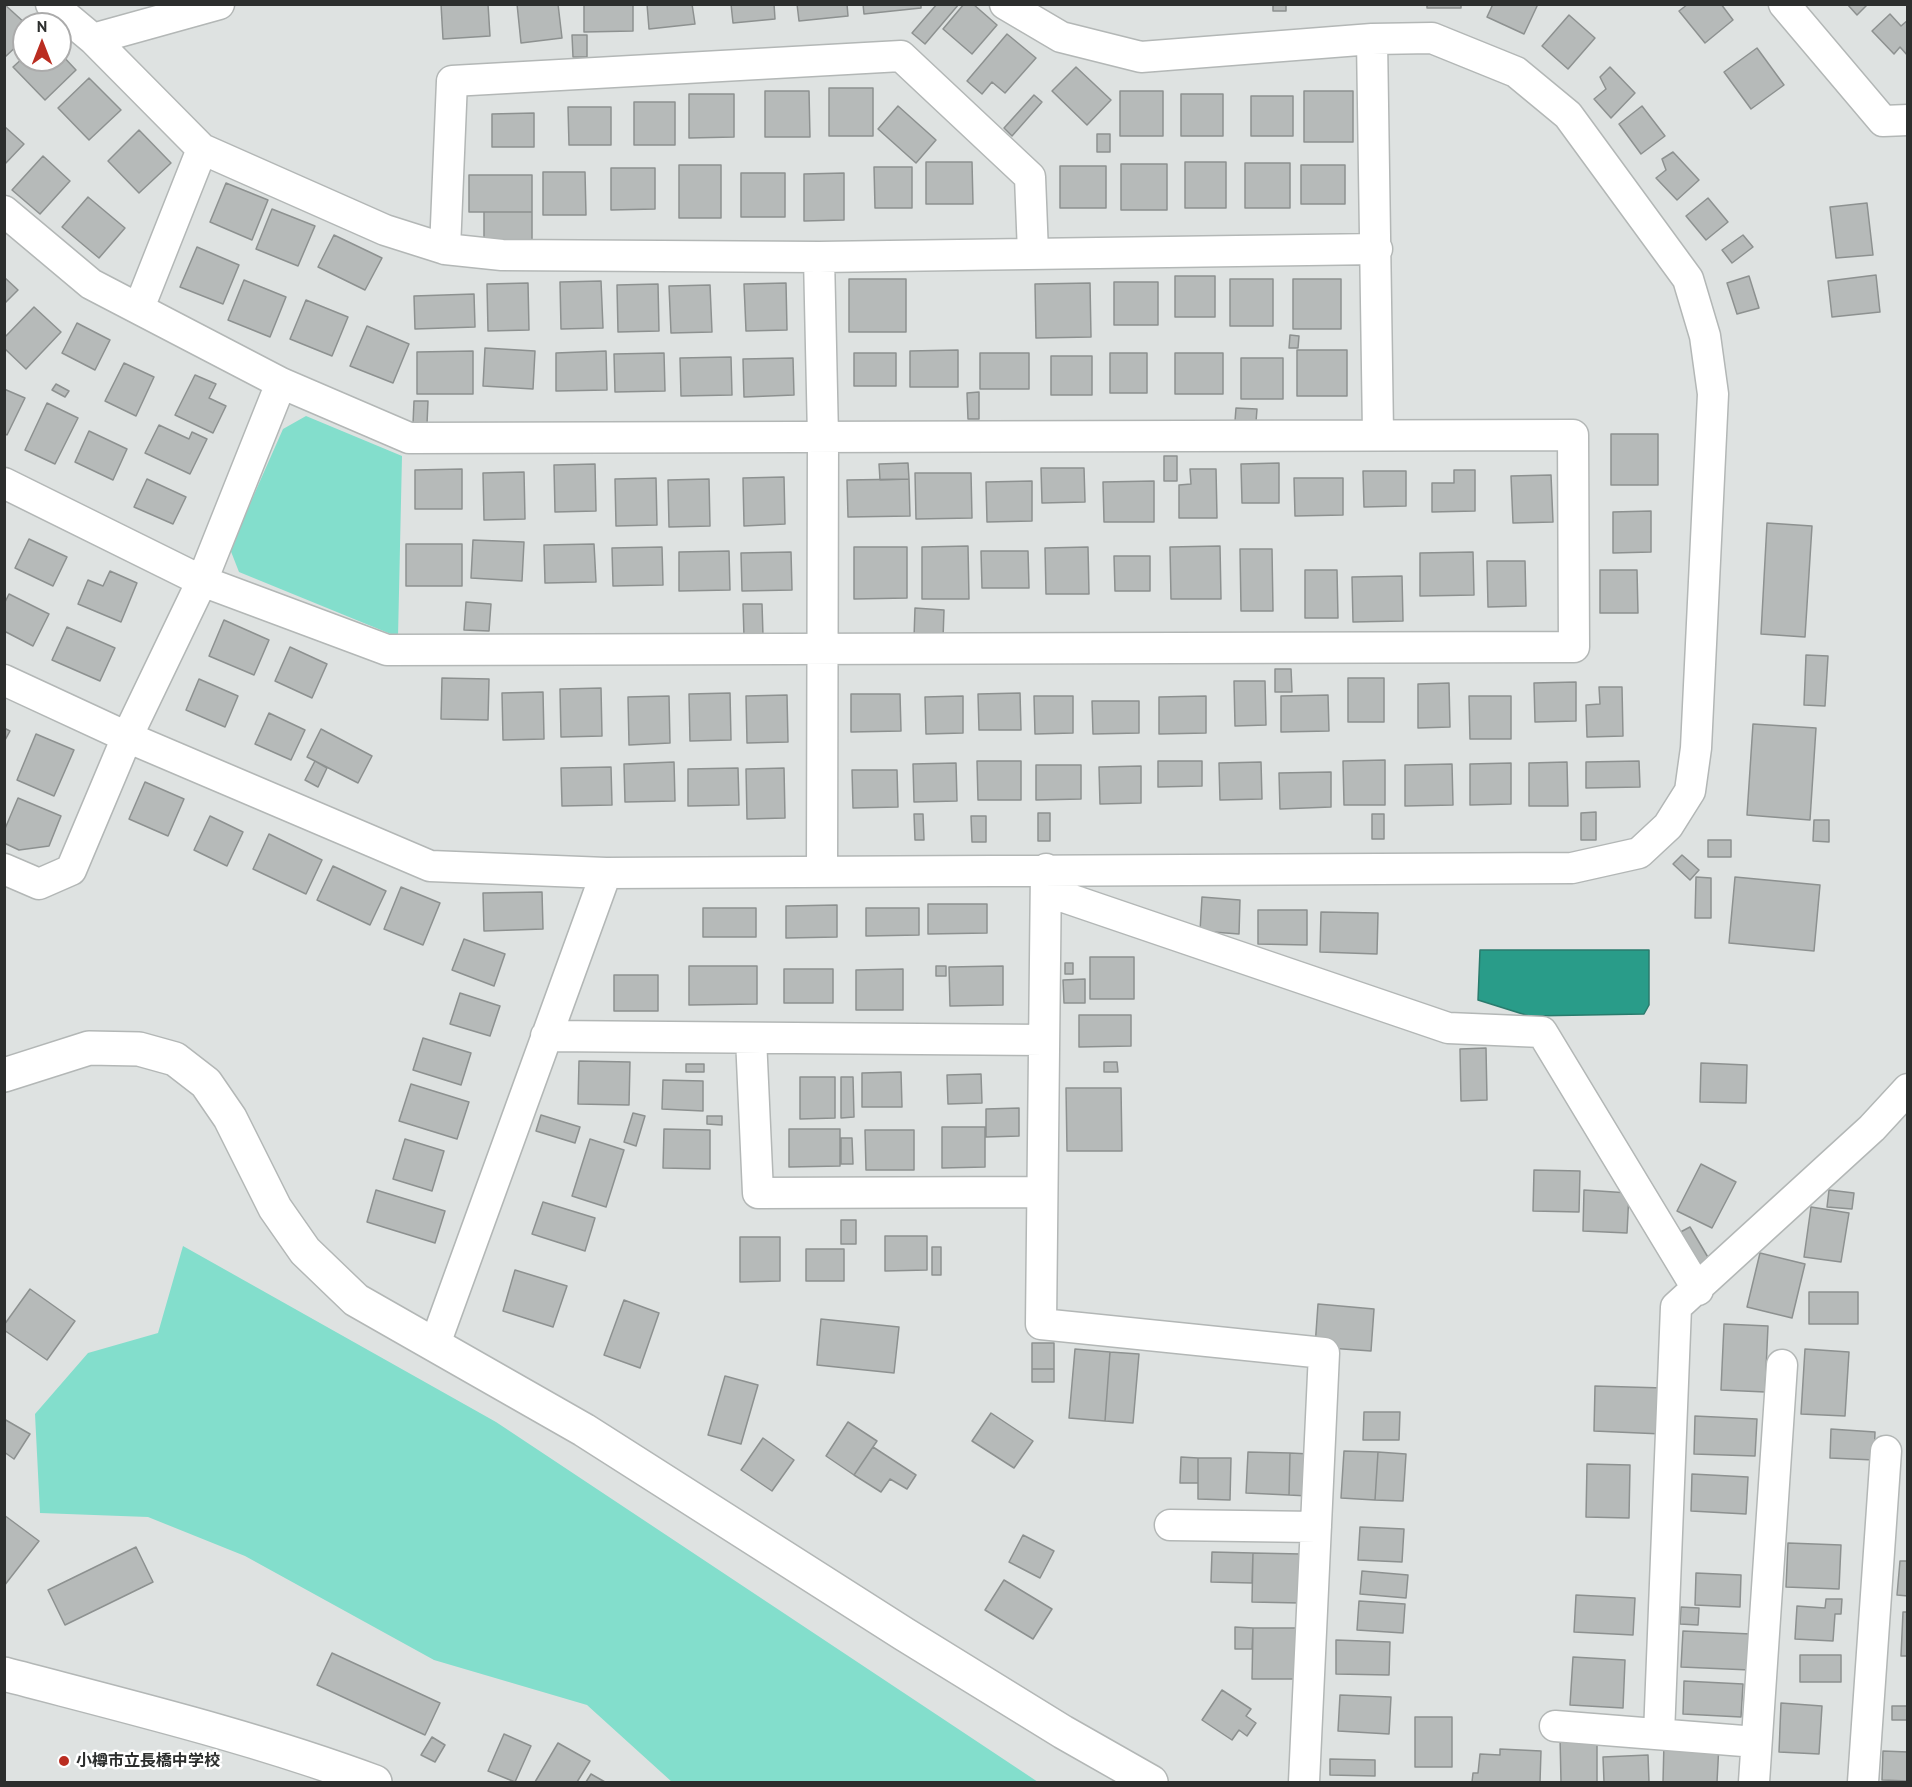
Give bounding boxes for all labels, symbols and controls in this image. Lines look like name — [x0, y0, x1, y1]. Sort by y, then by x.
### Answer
north arrow — [12, 12, 72, 72]
text: N — [37, 16, 47, 36]
place label: 小樽市立長橋中学校 — [76, 1751, 220, 1771]
marker: 小樽市立長橋中学校 — [57, 1754, 71, 1768]

